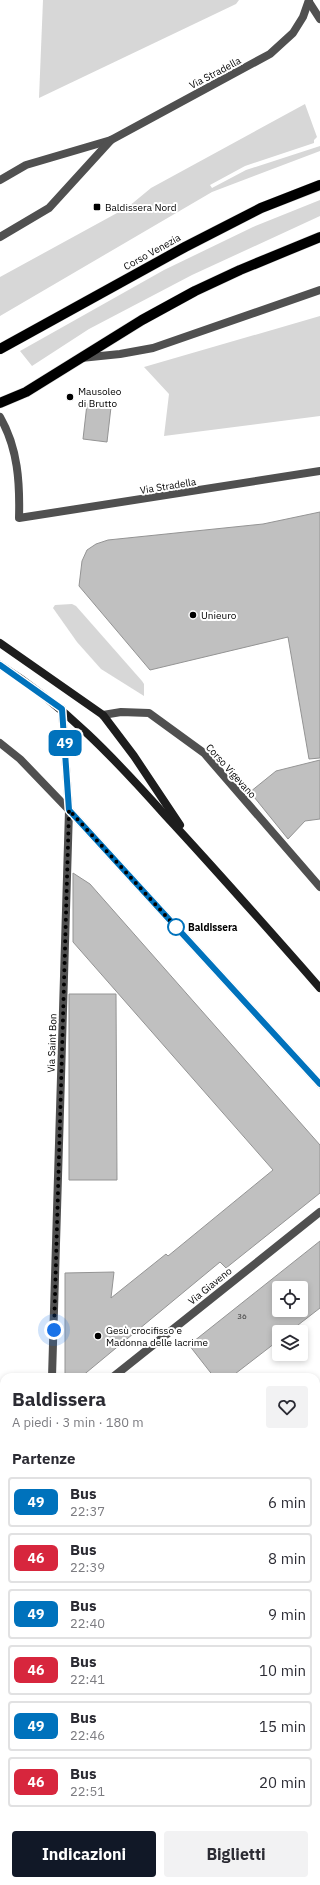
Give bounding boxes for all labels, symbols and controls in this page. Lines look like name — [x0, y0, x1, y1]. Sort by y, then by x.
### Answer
street label: Via Stradella — [187, 54, 244, 92]
place label: Baldissera Nord — [105, 201, 176, 214]
marker: Baldissera Nord — [92, 202, 102, 212]
street label: Corso Venezia — [121, 231, 183, 273]
place label: Mausoleo di Brutto — [78, 385, 122, 410]
marker: Mausoleo di Brutto — [65, 392, 75, 402]
street label: Via Stradella — [139, 475, 198, 497]
place label: Unieuro — [201, 609, 237, 622]
marker: Unieuro — [188, 610, 198, 620]
line badge: 49 — [47, 730, 83, 756]
text: 49 — [57, 734, 73, 752]
street label: Corso Vigevano — [203, 741, 259, 801]
marker: Baldissera — [167, 918, 185, 936]
place label: Baldissera — [188, 921, 238, 934]
street label: Via Saint Bon — [44, 1013, 60, 1073]
street label: Via Giaveno — [185, 1264, 235, 1308]
map controls — [272, 1281, 308, 1361]
button: locate — [272, 1281, 308, 1317]
house number: 36 — [237, 1311, 247, 1321]
your location — [44, 1320, 64, 1340]
place label: Gesù crocifisso e Madonna delle lacrime — [106, 1324, 208, 1349]
button: layers — [272, 1325, 308, 1361]
marker: Gesù crocifisso e Madonna delle lacrime — [93, 1331, 103, 1341]
button: heart — [266, 1386, 308, 1428]
text: Baldissera — [12, 1387, 106, 1411]
text: A piedi · 3 min · 180 m — [12, 1414, 144, 1431]
text: Partenze — [12, 1449, 75, 1468]
text: Bus — [70, 1484, 97, 1503]
text: 49 — [28, 1493, 44, 1511]
text: 6 min — [268, 1493, 306, 1512]
text: 22:37 — [70, 1503, 105, 1520]
text: Bus — [70, 1540, 97, 1559]
text: 46 — [28, 1549, 44, 1567]
text: 8 min — [268, 1549, 306, 1568]
text: 22:39 — [70, 1559, 105, 1576]
text: Bus — [70, 1596, 97, 1615]
text: 49 — [28, 1605, 44, 1623]
text: 9 min — [268, 1605, 306, 1624]
text: 22:40 — [70, 1615, 105, 1632]
text: Bus — [70, 1652, 97, 1671]
text: 46 — [28, 1661, 44, 1679]
text: 10 min — [259, 1661, 306, 1680]
text: 22:41 — [70, 1671, 105, 1688]
text: Bus — [70, 1708, 97, 1727]
text: 49 — [28, 1717, 44, 1735]
text: 15 min — [259, 1717, 306, 1736]
text: 22:46 — [70, 1727, 105, 1744]
text: Bus — [70, 1764, 97, 1783]
text: 46 — [28, 1773, 44, 1791]
text: 20 min — [259, 1773, 306, 1792]
text: 22:51 — [70, 1783, 105, 1800]
button: Indicazioni — [12, 1831, 156, 1877]
button: Biglietti — [164, 1831, 308, 1877]

